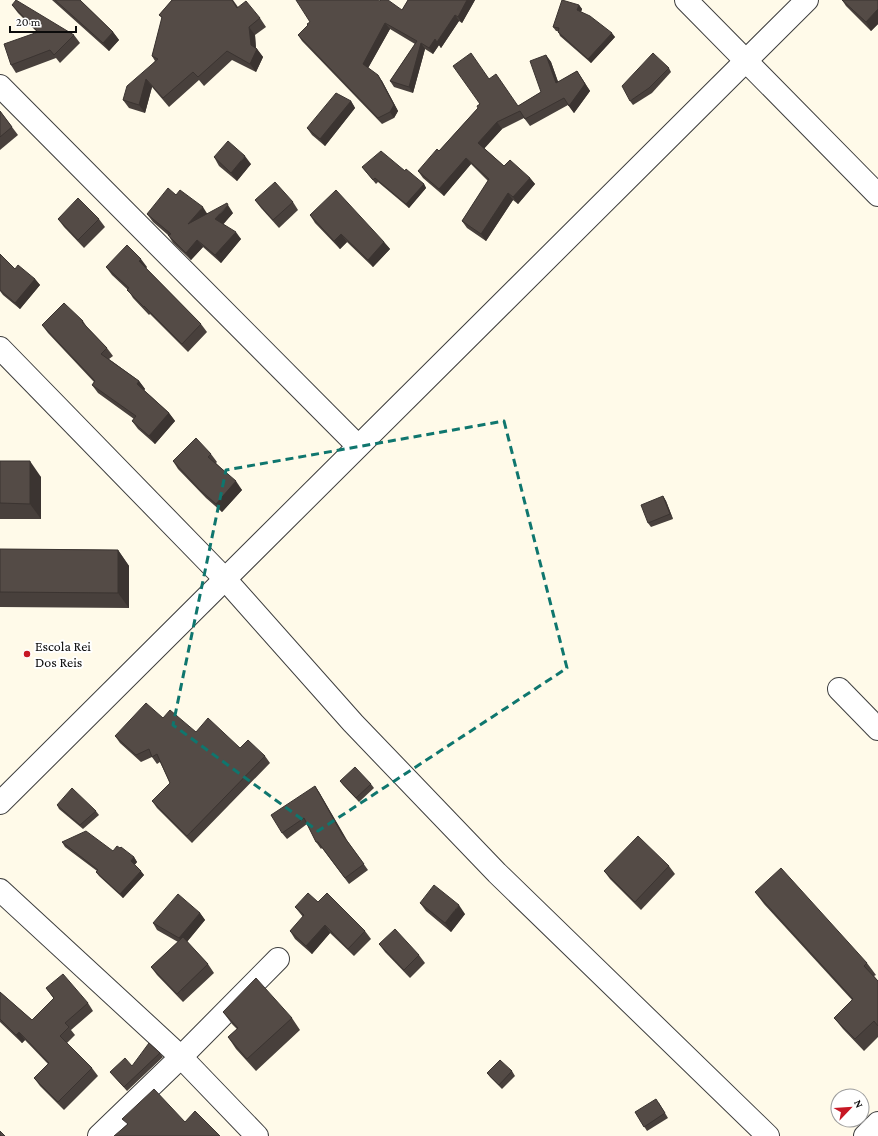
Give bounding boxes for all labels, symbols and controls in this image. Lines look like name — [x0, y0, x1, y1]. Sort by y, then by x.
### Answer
scale bar — [10, 8, 76, 34]
text: 20 m — [16, 15, 41, 29]
place label: Escola Rei Dos Reis — [35, 638, 91, 670]
marker: Escola Rei Dos Reis — [22, 649, 32, 659]
north arrow — [830, 1088, 870, 1128]
text: N — [852, 1098, 866, 1110]

